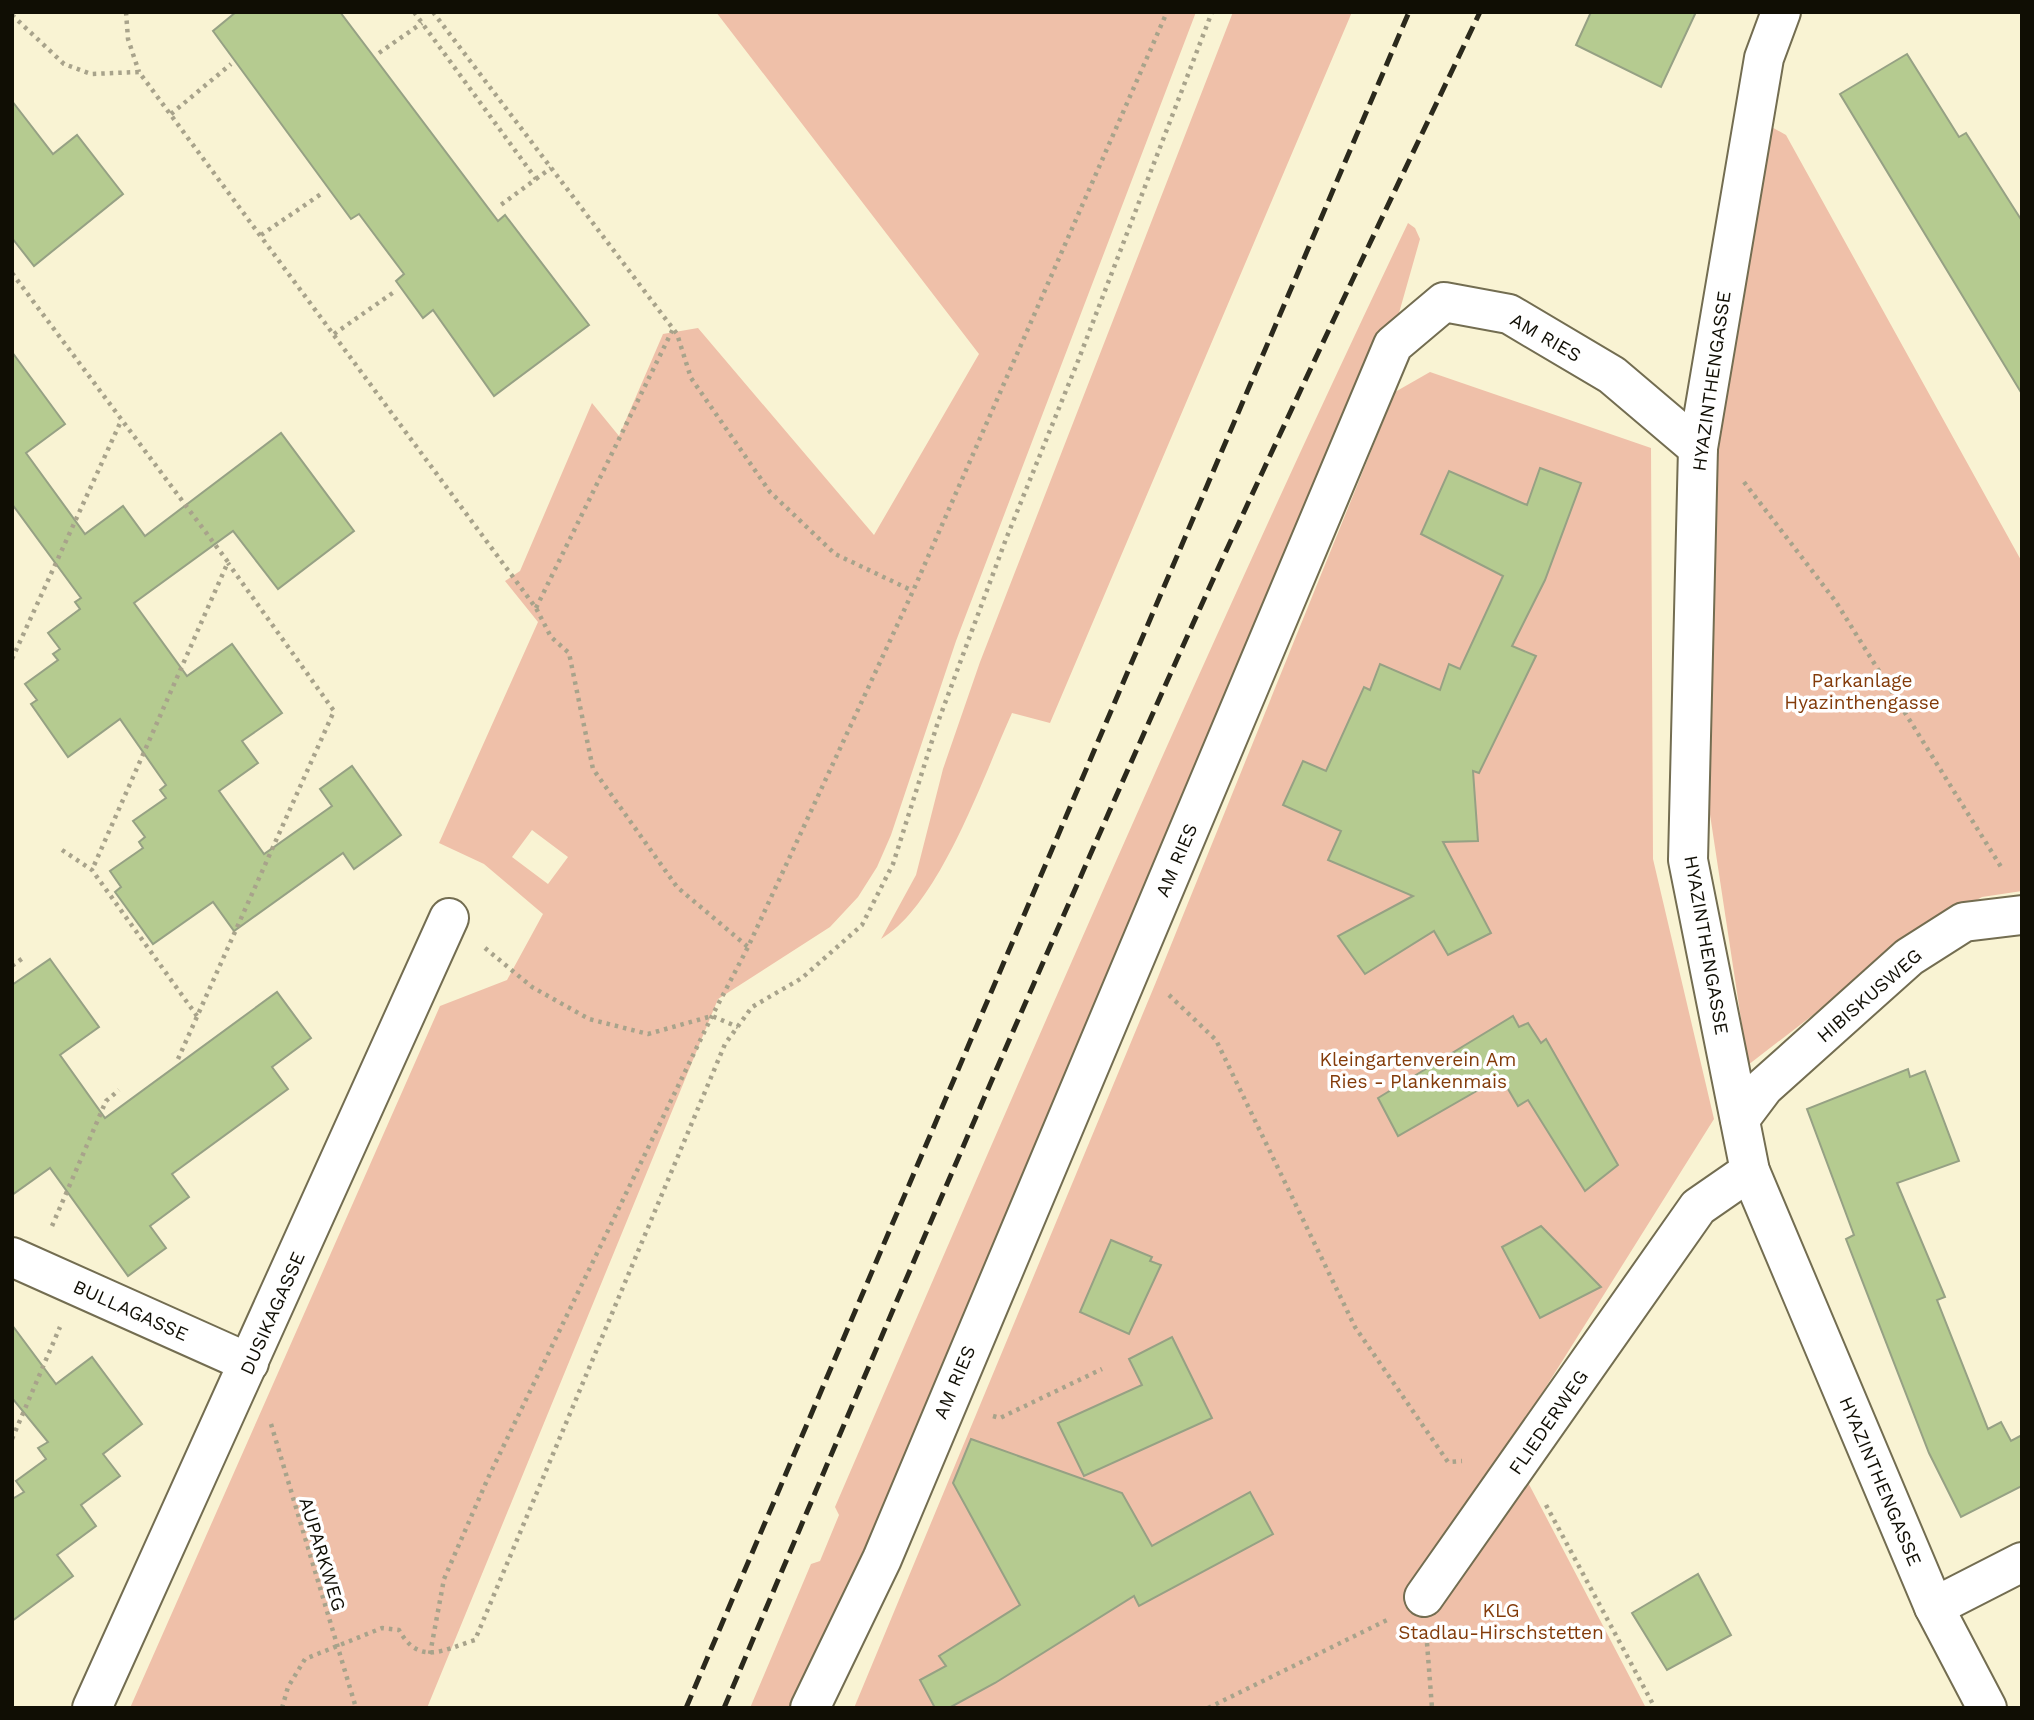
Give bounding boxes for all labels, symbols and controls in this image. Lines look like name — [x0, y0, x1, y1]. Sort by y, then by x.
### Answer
street label: HYAZINTHENGASSE — [1687, 289, 1736, 473]
street label: AM RIES — [1506, 308, 1585, 367]
park label: Parkanlage Hyazinthengasse — [1784, 669, 1940, 714]
street label: AM RIES — [1151, 820, 1202, 901]
street label: HYAZINTHENGASSE — [1679, 854, 1734, 1037]
street label: HIBISKUSWEG — [1812, 944, 1927, 1047]
park label: Kleingartenverein Am Ries - Plankenmais — [1320, 1048, 1516, 1093]
street label: DUSIKAGASSE — [235, 1248, 310, 1378]
street label: BULLAGASSE — [70, 1275, 192, 1346]
street label: AM RIES — [929, 1342, 980, 1423]
street label: FLIEDERWEG — [1504, 1365, 1593, 1479]
street label: HYAZINTHENGASSE — [1834, 1393, 1927, 1569]
street label: AUPARKWEG — [294, 1494, 351, 1614]
park label: KLG Stadlau-Hirschstetten — [1398, 1599, 1604, 1644]

